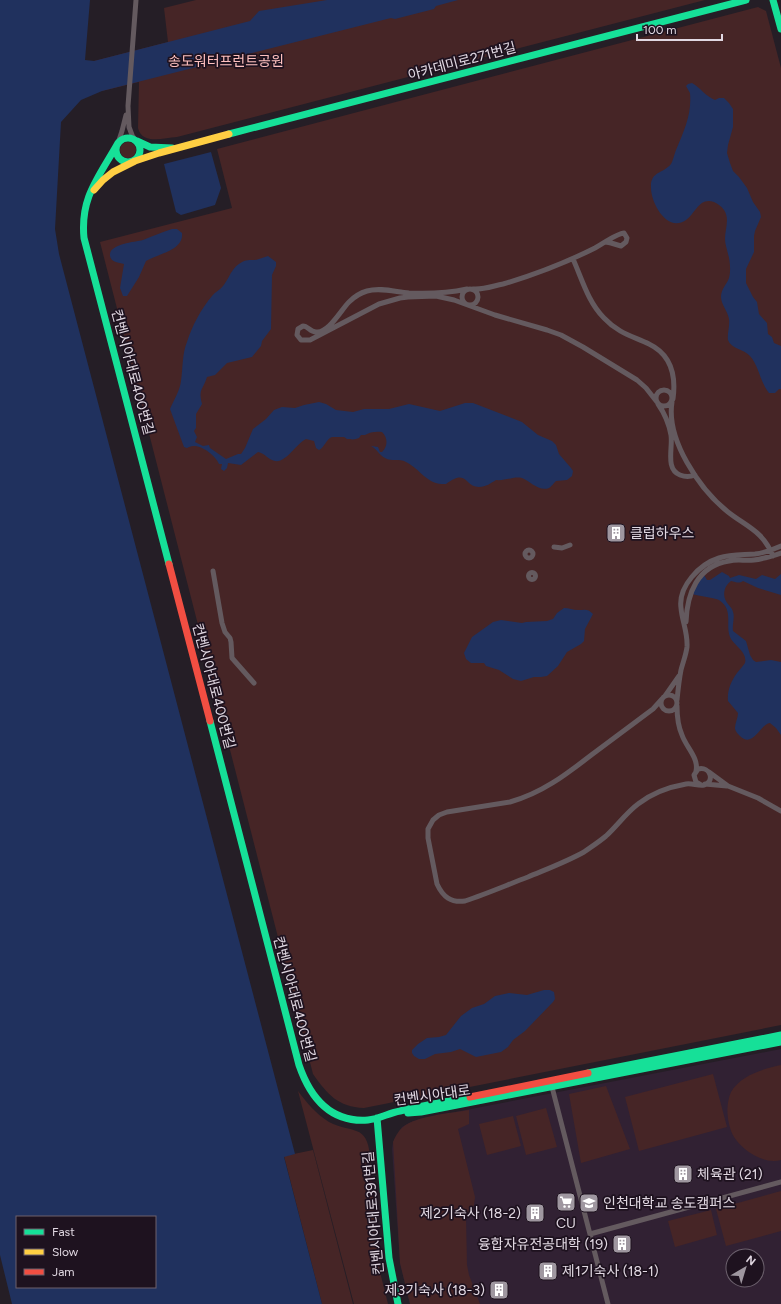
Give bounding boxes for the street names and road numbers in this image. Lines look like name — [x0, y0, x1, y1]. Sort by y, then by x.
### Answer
street label: 아카데미로271번길 — [406, 39, 518, 84]
street label: 컨벤시아대로400번길 — [108, 307, 158, 437]
street label: 컨벤시아대로400번길 — [189, 621, 239, 751]
street label: 컨벤시아대로400번길 — [270, 934, 320, 1064]
street label: 컨벤시아대로 — [393, 1082, 472, 1109]
street label: 컨벤시아대로391번길 — [360, 1150, 387, 1276]

